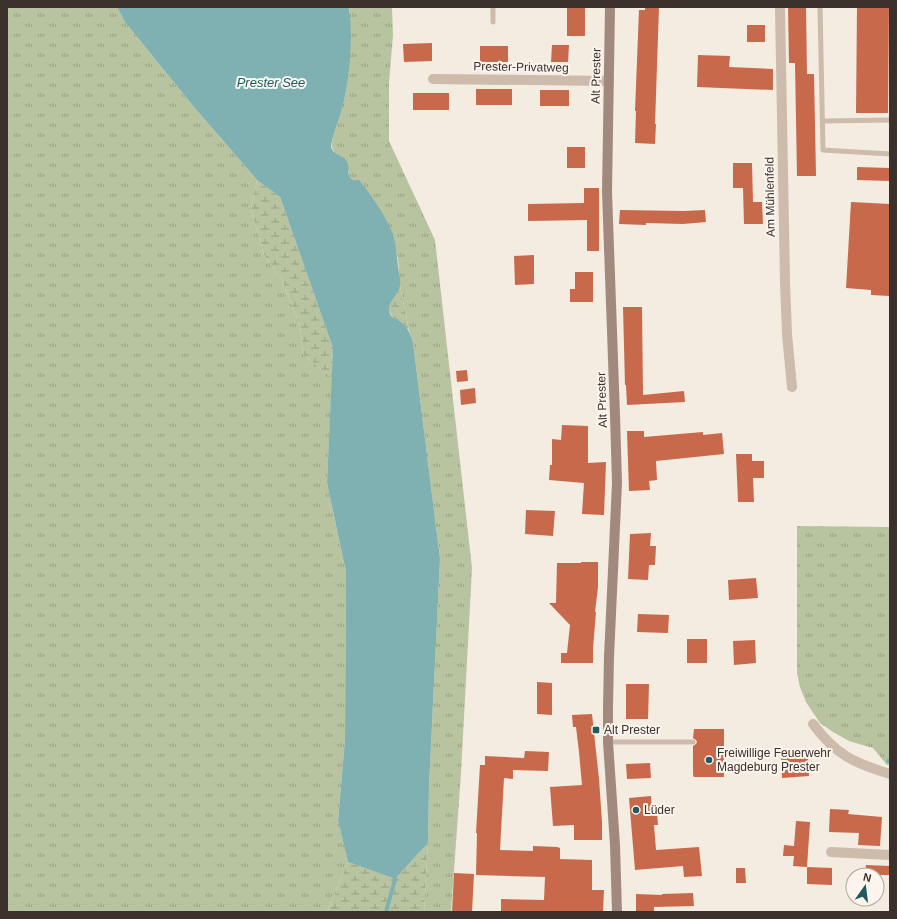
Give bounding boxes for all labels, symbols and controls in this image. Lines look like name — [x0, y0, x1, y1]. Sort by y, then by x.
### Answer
street label: Alt Prester — [589, 48, 603, 104]
street label: Prester-Privatweg — [473, 59, 569, 75]
water label: Prester See — [237, 75, 305, 90]
street label: Am Mühlenfeld — [762, 157, 778, 237]
street label: Alt Prester — [594, 372, 610, 428]
place label: Alt Prester — [604, 723, 660, 737]
marker: Alt Prester — [591, 725, 601, 735]
place label: Freiwillige Feuerwehr Magdeburg Prester — [717, 746, 831, 774]
marker: Freiwillige Feuerwehr Magdeburg Prester — [704, 755, 714, 765]
place label: Lüder — [644, 803, 675, 817]
marker: Lüder — [631, 805, 641, 815]
north arrow — [845, 867, 885, 907]
text: N — [862, 871, 873, 884]

